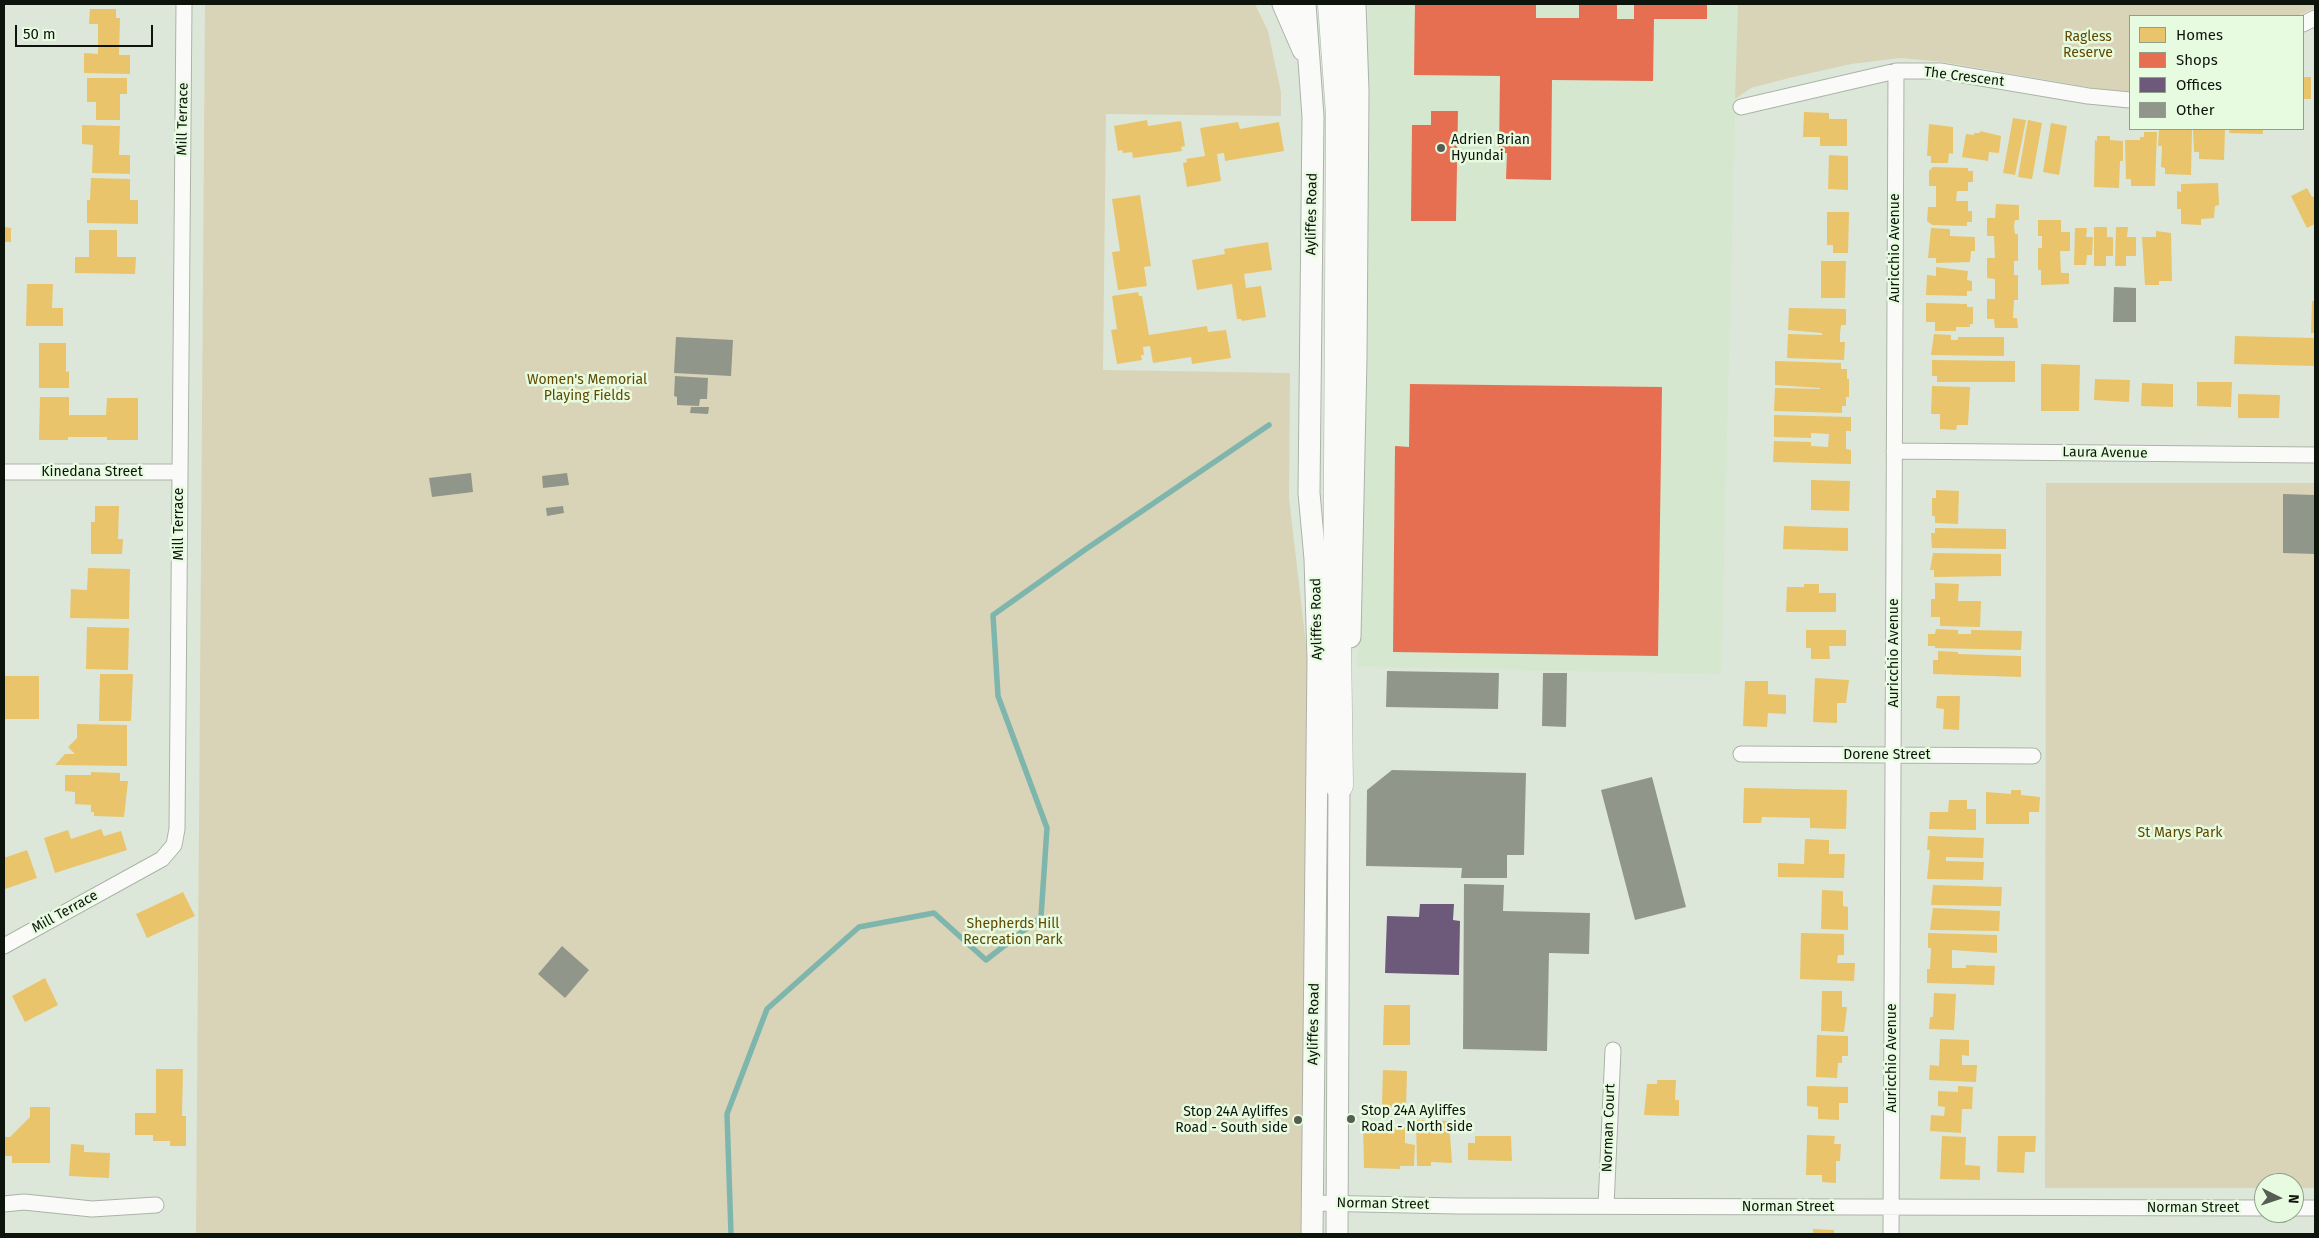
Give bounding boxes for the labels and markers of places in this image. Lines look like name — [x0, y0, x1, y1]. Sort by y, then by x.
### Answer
place label: Adrien Brian Hyundai — [1451, 132, 1530, 164]
marker: Adrien Brian Hyundai — [1435, 142, 1447, 154]
place label: Stop 24A Ayliffes Road - North side — [1361, 1103, 1473, 1136]
place label: Stop 24A Ayliffes Road - South side — [1175, 1104, 1288, 1136]
marker: Stop 24A Ayliffes Road - North side — [1345, 1113, 1357, 1125]
marker: Stop 24A Ayliffes Road - South side — [1292, 1114, 1304, 1126]

